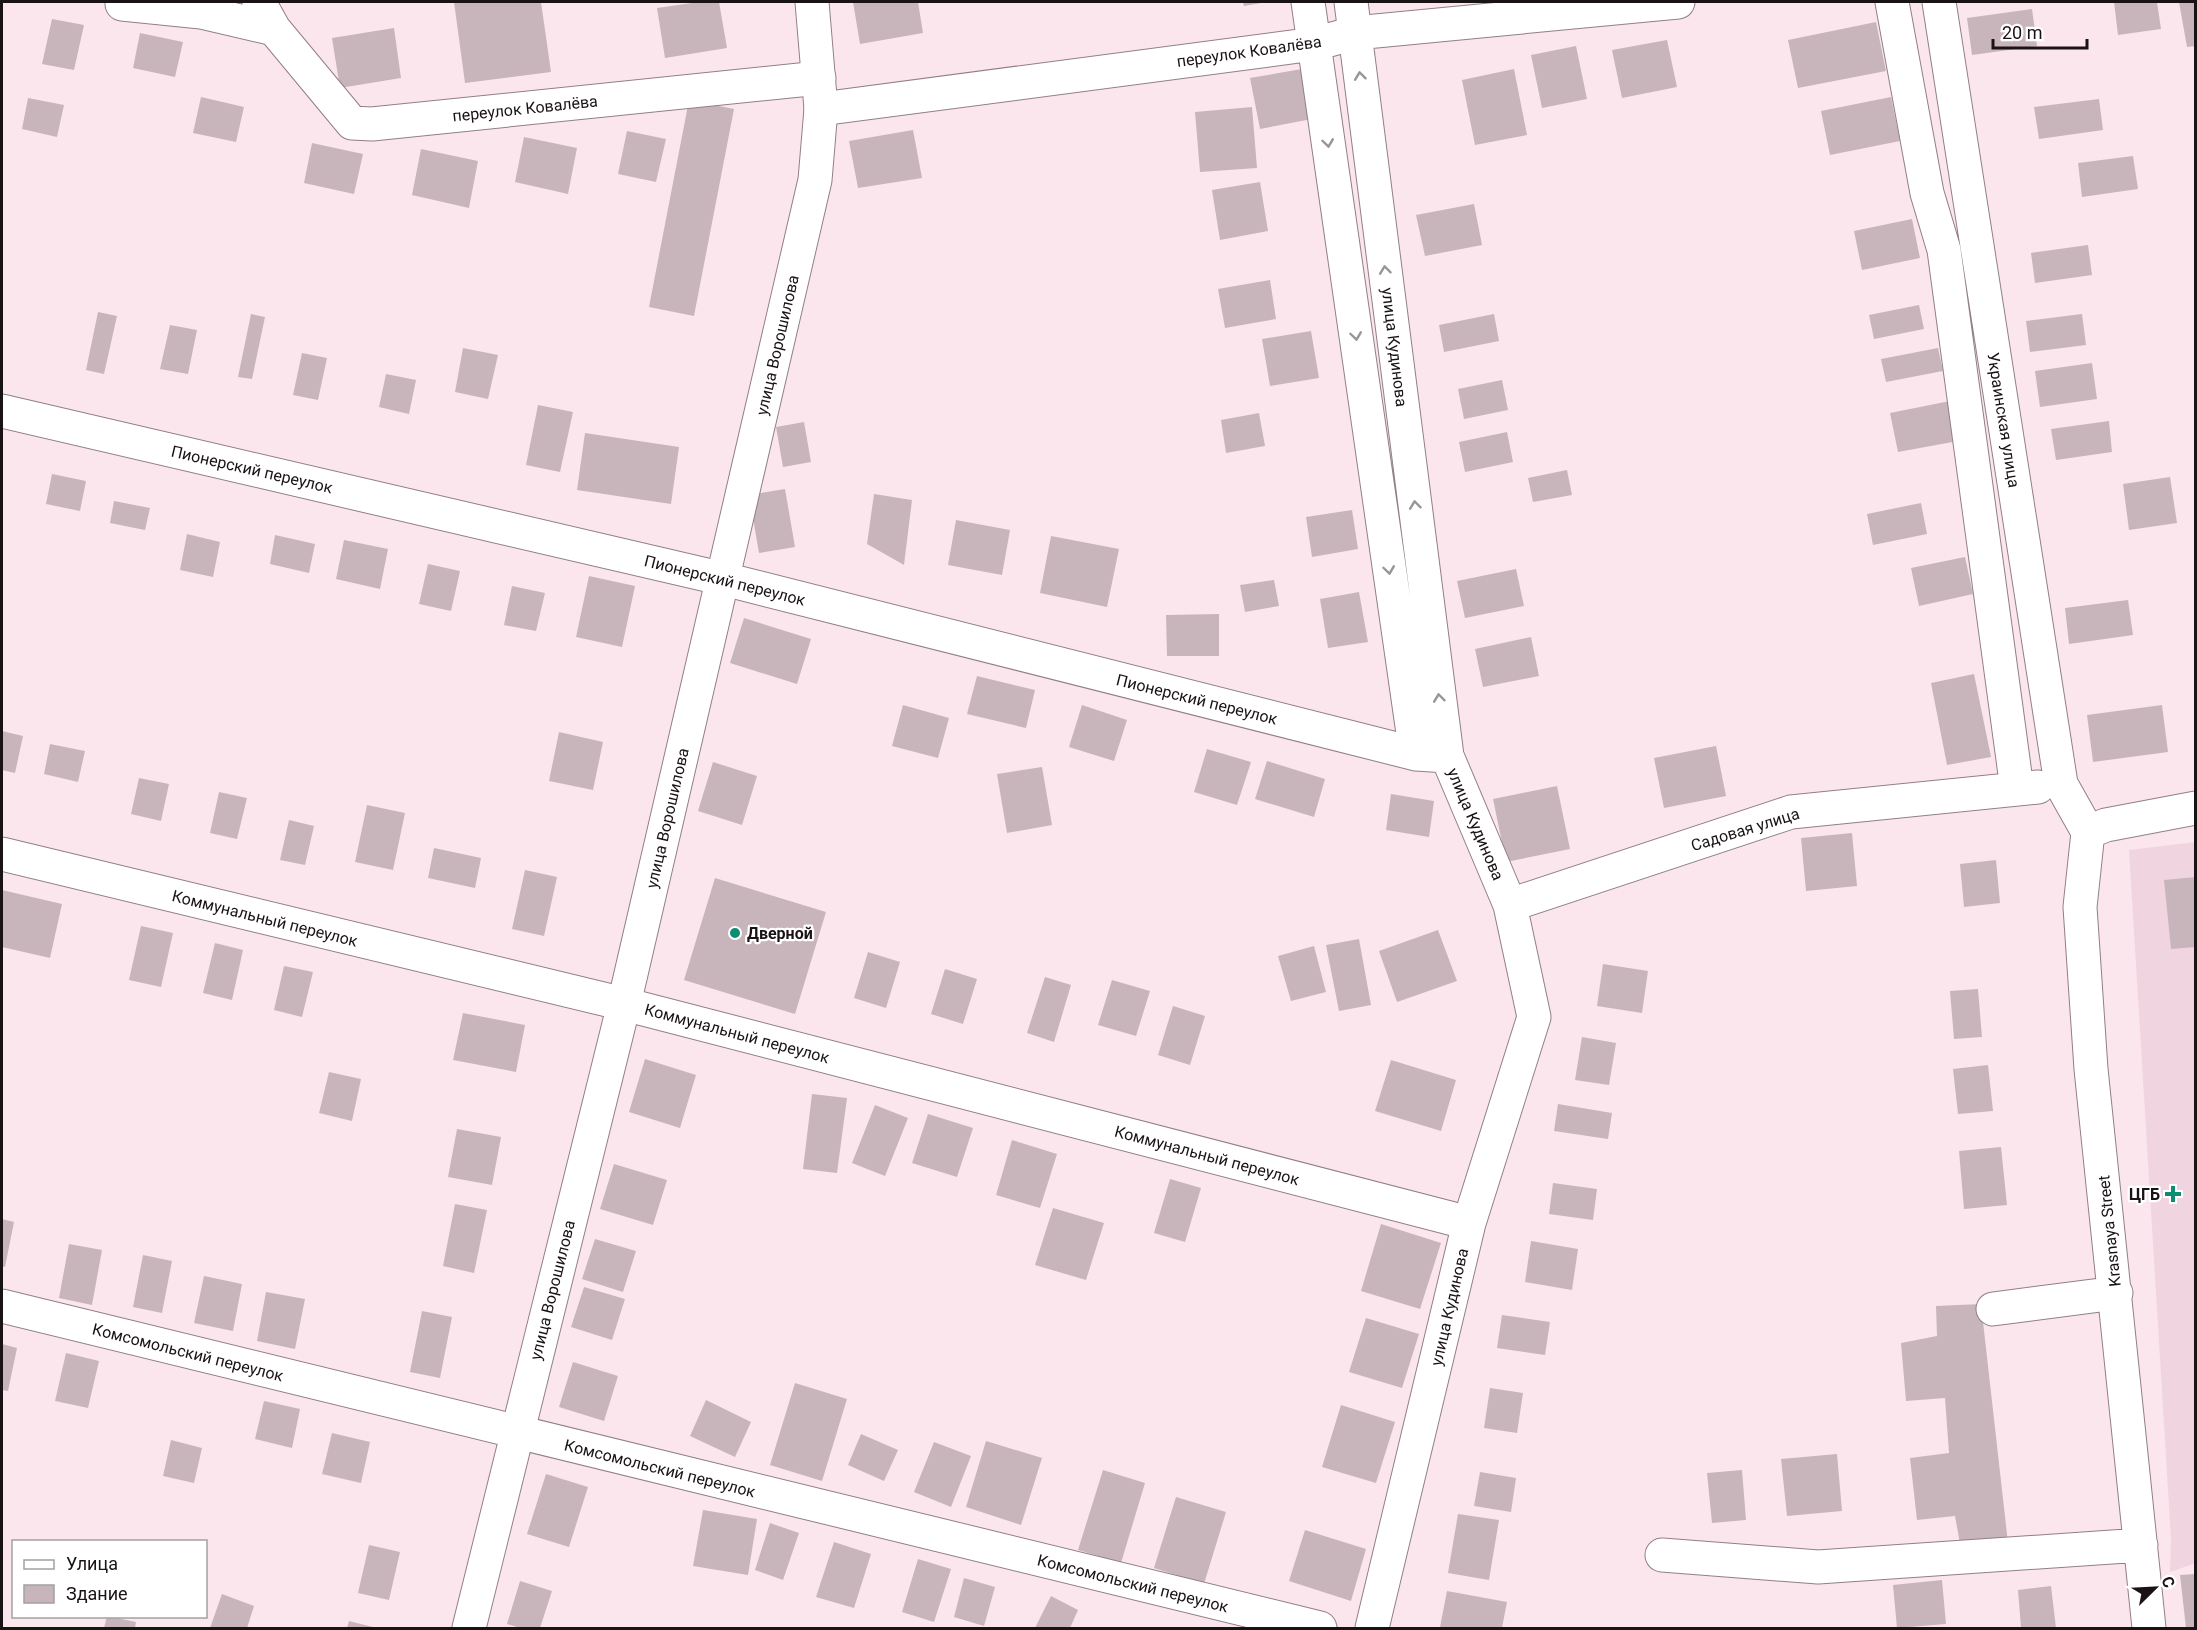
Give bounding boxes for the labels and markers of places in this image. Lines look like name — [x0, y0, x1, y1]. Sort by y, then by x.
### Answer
place label: Дверной — [747, 924, 813, 943]
marker: Дверной — [728, 926, 742, 940]
place label: ЦГБ — [2129, 1185, 2160, 1204]
marker: ЦГБ — [2164, 1185, 2182, 1203]

